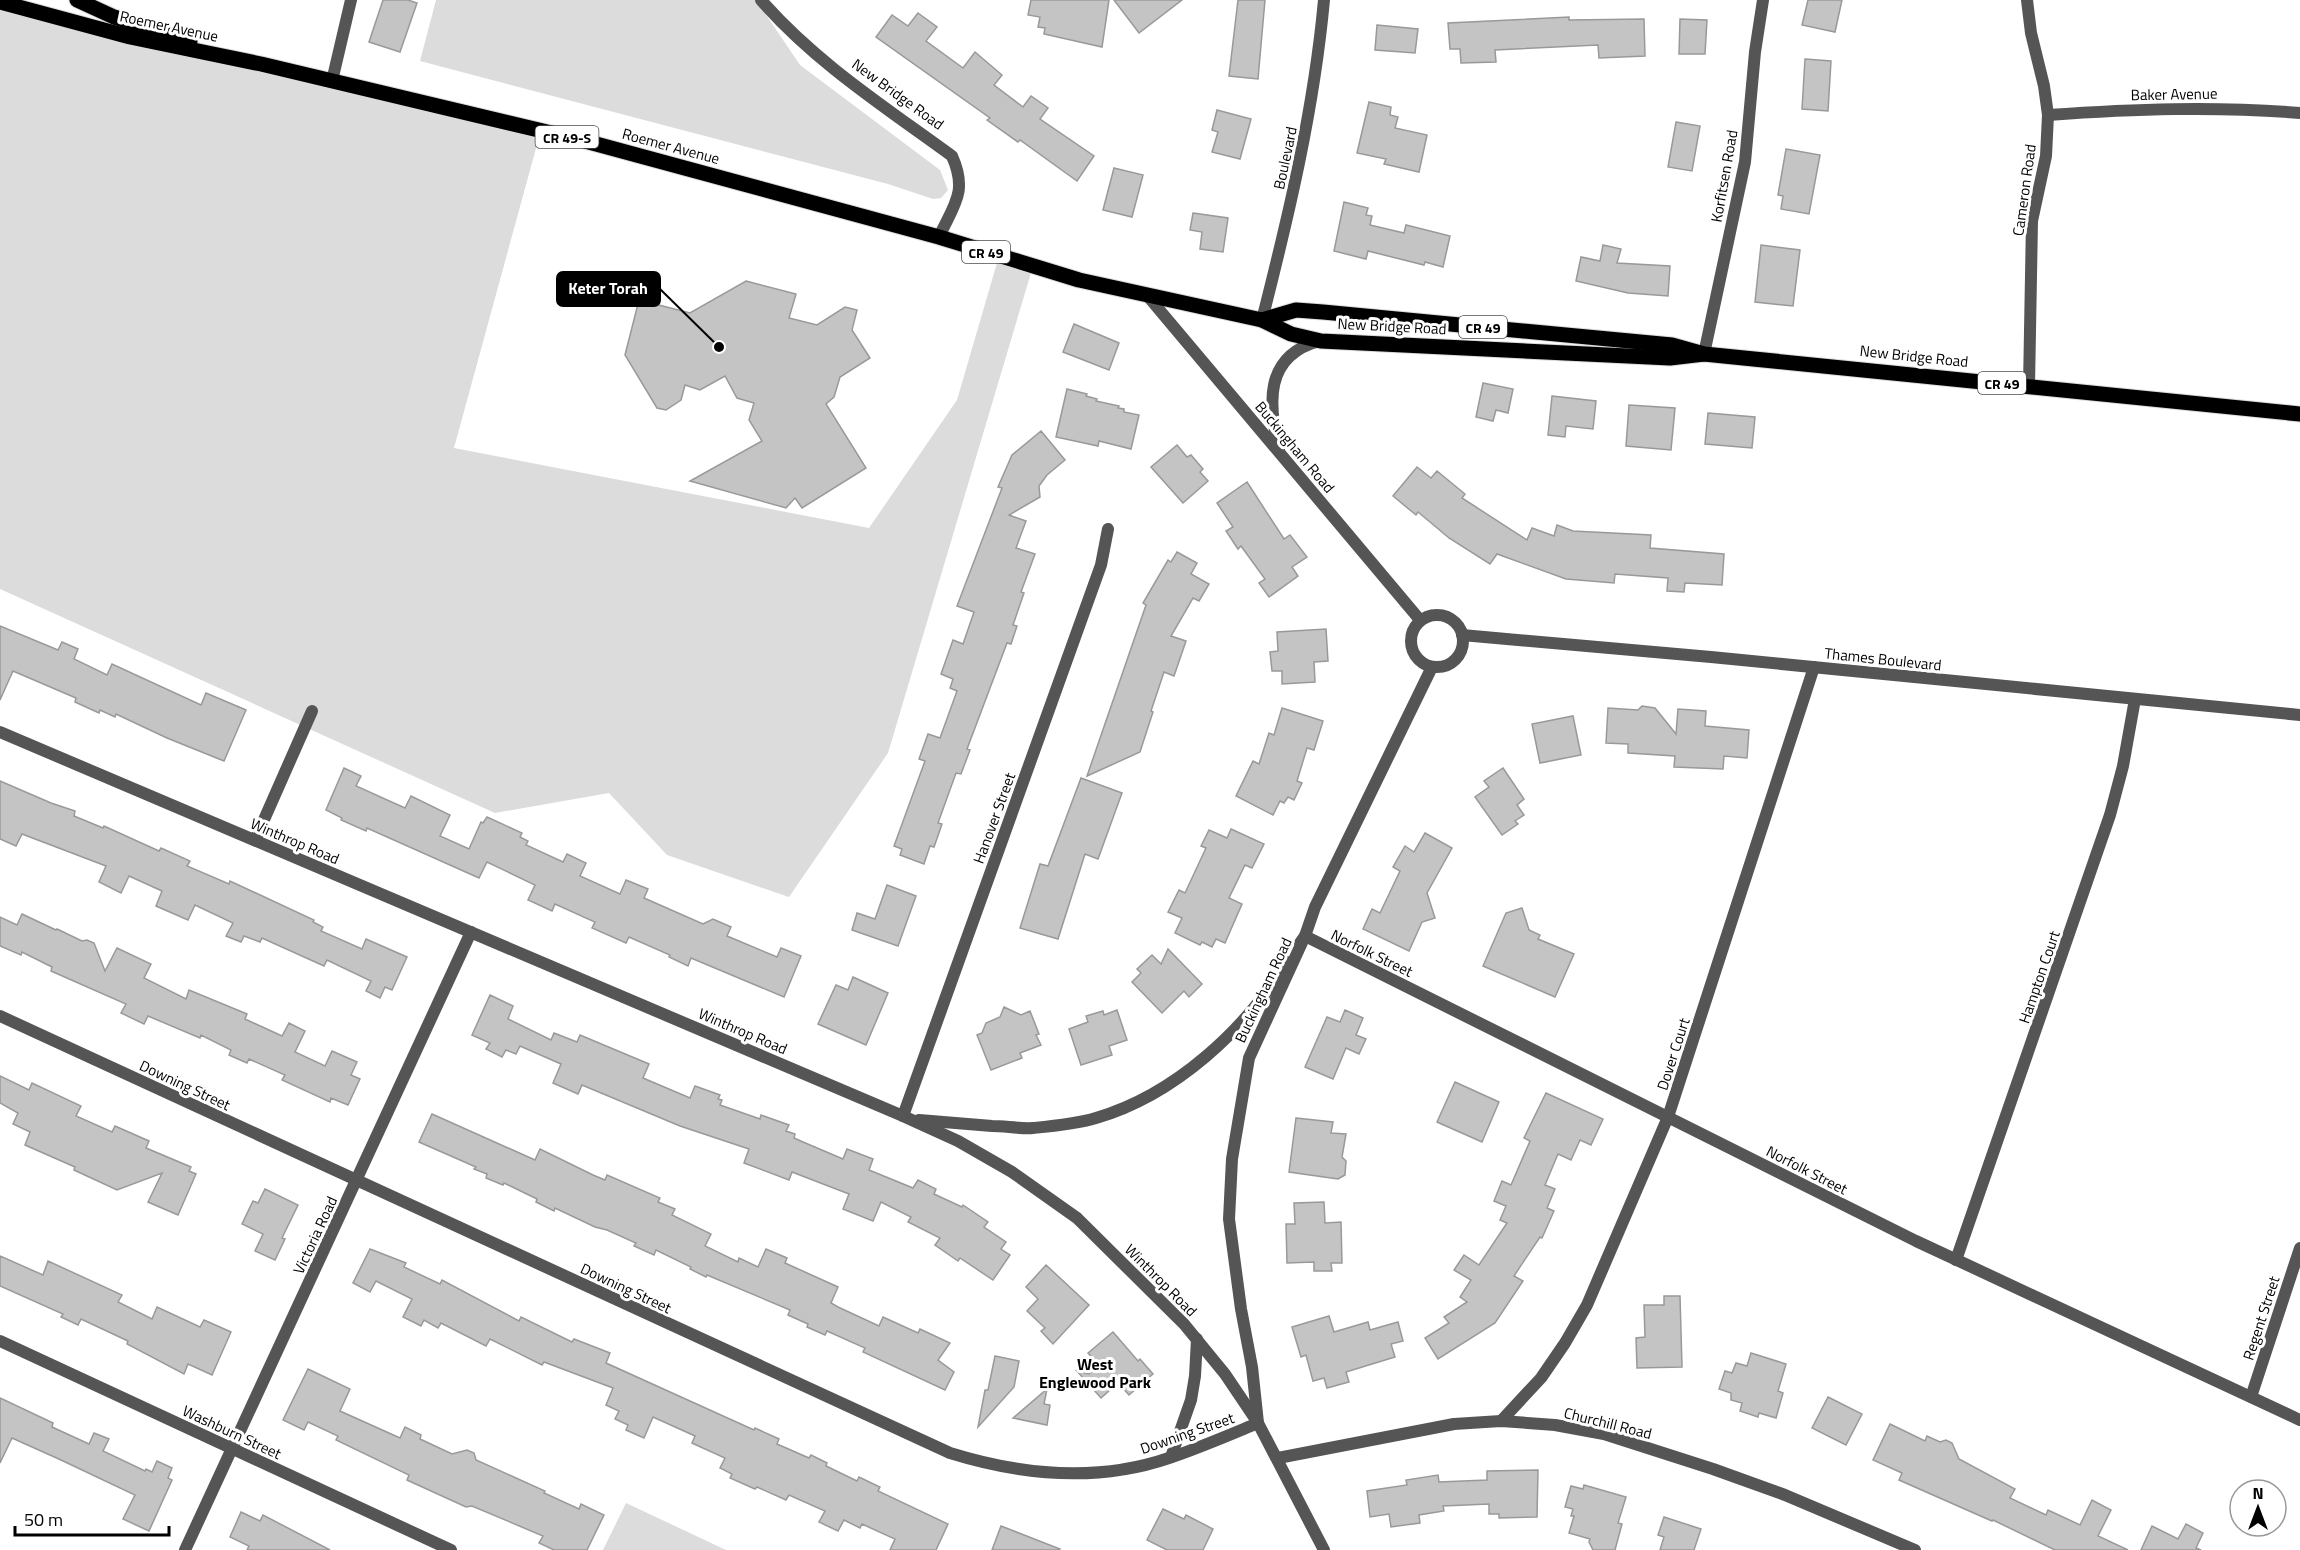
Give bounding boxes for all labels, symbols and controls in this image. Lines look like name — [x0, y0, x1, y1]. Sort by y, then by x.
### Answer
street label: Roemer Avenue — [118, 4, 220, 48]
street label: New Bridge Road — [847, 53, 949, 135]
street label: Baker Avenue — [2130, 82, 2218, 106]
street label: Roemer Avenue — [620, 122, 722, 170]
street label: Boulevard — [1267, 125, 1303, 191]
road number: CR 49-S — [536, 126, 598, 148]
street label: Korfitsen Road — [1705, 128, 1743, 224]
street label: Cameron Road — [2006, 143, 2042, 237]
road number: CR 49 — [962, 241, 1010, 263]
callout: Keter Torah — [557, 272, 660, 306]
text: Keter Torah — [568, 276, 648, 300]
street label: New Bridge Road — [1337, 312, 1447, 340]
road number: CR 49 — [1459, 316, 1507, 338]
street label: New Bridge Road — [1859, 339, 1969, 373]
road number: CR 49 — [1978, 372, 2026, 394]
street label: Buckingham Road — [1250, 396, 1340, 498]
street label: Thames Boulevard — [1823, 641, 1943, 677]
street label: Hanover Street — [967, 769, 1021, 867]
street label: Winthrop Road — [247, 812, 343, 870]
street label: Norfolk Street — [1327, 923, 1417, 983]
street label: Hampton Court — [2012, 927, 2066, 1027]
street label: Buckingham Road — [1229, 934, 1297, 1046]
street label: Winthrop Road — [695, 1002, 791, 1060]
street label: Dover Court — [1650, 1014, 1696, 1093]
street label: Downing Street — [136, 1054, 235, 1116]
street label: Norfolk Street — [1762, 1140, 1852, 1201]
street label: Victoria Road — [287, 1192, 343, 1278]
street label: Winthrop Road — [1119, 1238, 1203, 1322]
street label: Downing Street — [577, 1257, 676, 1319]
street label: Regent Street — [2237, 1272, 2286, 1363]
district label: West Englewood Park — [1039, 1352, 1152, 1394]
street label: Washburn Street — [179, 1399, 286, 1465]
street label: Churchill Road — [1562, 1401, 1654, 1445]
street label: Downing Street — [1137, 1406, 1238, 1460]
north arrow — [2228, 1478, 2288, 1538]
text: N — [2252, 1481, 2264, 1505]
scale bar — [15, 1499, 170, 1537]
text: 50 m — [24, 1506, 63, 1533]

